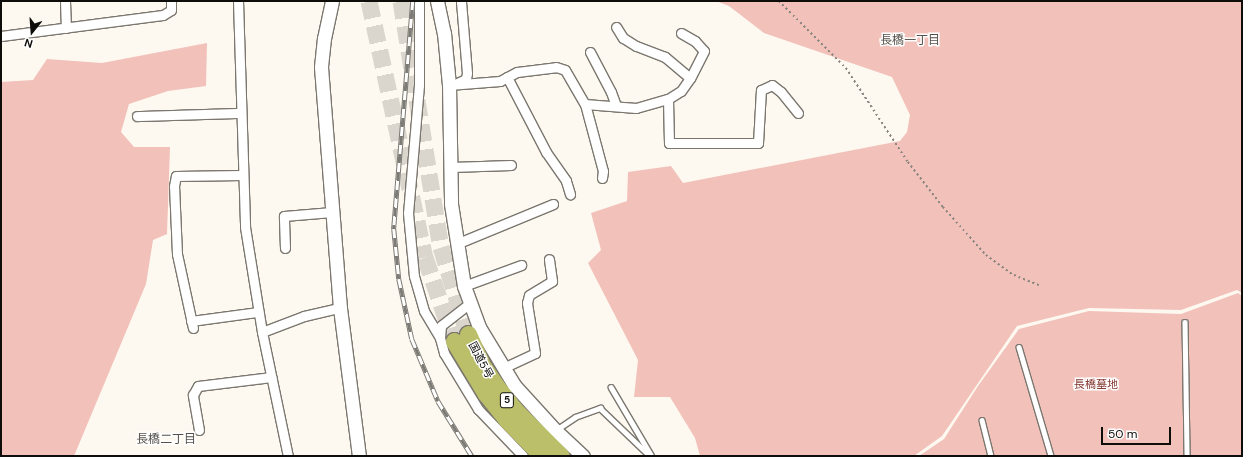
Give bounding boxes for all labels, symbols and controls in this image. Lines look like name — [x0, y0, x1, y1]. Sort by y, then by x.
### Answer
north arrow — [12, 12, 52, 52]
district label: 長橋一丁目 — [880, 34, 940, 48]
text: N — [23, 36, 34, 51]
street label: 国道5号 — [466, 339, 496, 381]
park label: 長橋墓地 — [1074, 377, 1118, 391]
road number: 5 — [499, 392, 515, 408]
scale bar — [1103, 419, 1173, 445]
text: 50 m — [1108, 426, 1137, 442]
district label: 長橋二丁目 — [136, 433, 196, 447]

